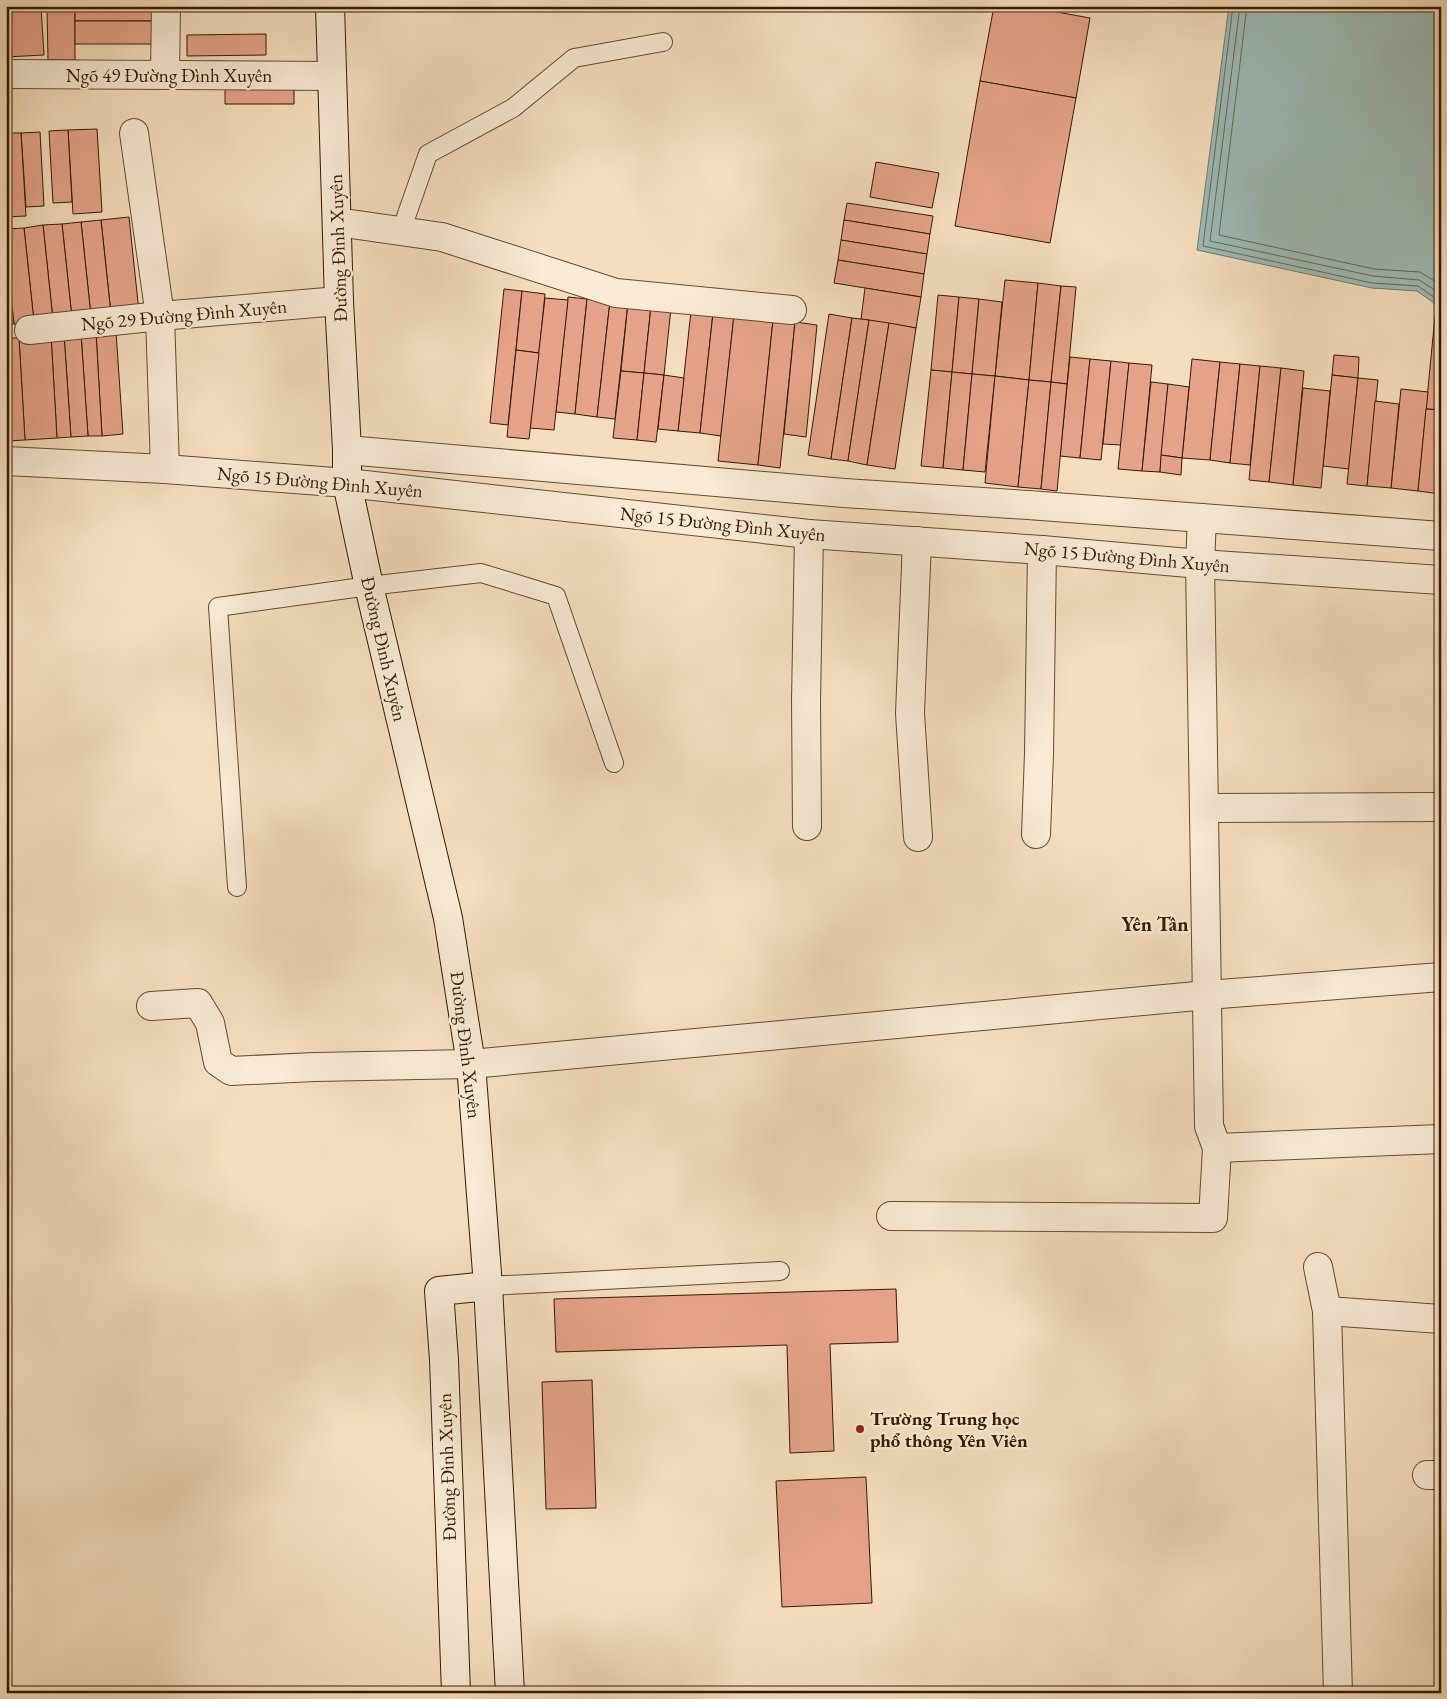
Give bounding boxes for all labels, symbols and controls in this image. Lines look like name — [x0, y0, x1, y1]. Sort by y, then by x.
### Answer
street label: Ngõ 49 Đường Đình Xuyên — [66, 63, 272, 88]
street label: Đường Đình Xuyên — [323, 174, 353, 322]
street label: Ngõ 29 Đường Đình Xuyên — [80, 294, 288, 336]
street label: Ngõ 15 Đường Đình Xuyên — [216, 461, 424, 503]
street label: Ngõ 15 Đường Đình Xuyên — [619, 501, 827, 547]
street label: Ngõ 15 Đường Đình Xuyên — [1023, 536, 1231, 578]
street label: Đường Đình Xuyên — [355, 574, 413, 724]
district label: Yên Tân — [1121, 911, 1189, 937]
street label: Đường Đình Xuyên — [445, 970, 487, 1120]
street label: Đường Đình Xuyên — [432, 1393, 462, 1541]
place label: Trường Trung học phổ thông Yên Viên — [870, 1406, 1028, 1453]
marker: Trường Trung học phổ thông Yên Viên — [854, 1423, 866, 1435]

